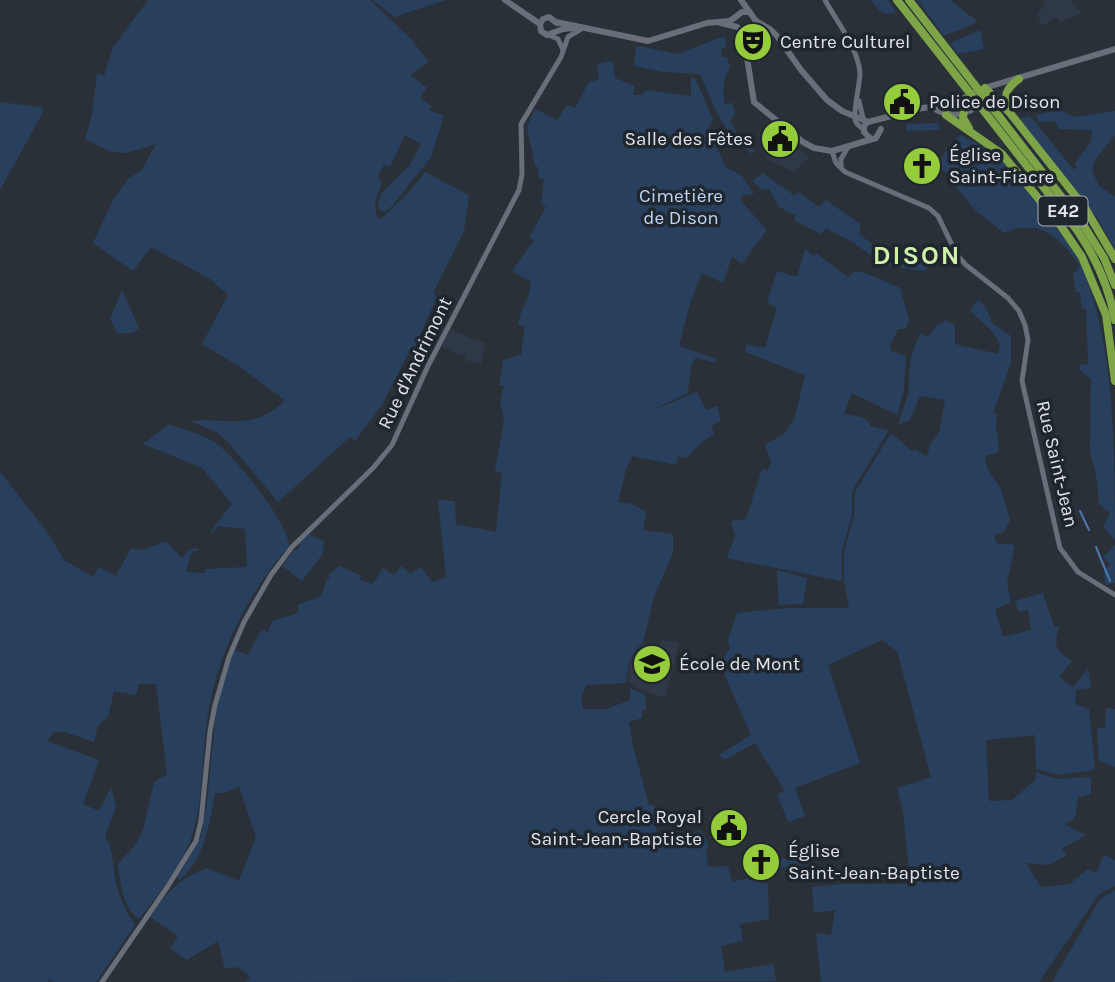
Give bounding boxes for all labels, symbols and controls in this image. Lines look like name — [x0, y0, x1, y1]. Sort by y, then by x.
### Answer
theatre icon: Centre Culturel — [732, 21, 774, 63]
place label: Centre Culturel — [780, 31, 910, 53]
public building icon: Police de Dison — [881, 81, 923, 123]
place label: Police de Dison — [929, 91, 1061, 113]
public building icon: Salle des Fêtes — [759, 118, 801, 160]
place label: Salle des Fêtes — [625, 128, 753, 150]
place label: Église Saint-Fiacre — [949, 143, 1054, 188]
church icon: Église Saint-Fiacre — [901, 145, 943, 187]
park label: Cimetière de Dison — [639, 185, 723, 229]
road number: E42 — [1038, 196, 1088, 226]
district label: DISON — [873, 240, 961, 271]
street label: Rue d'Andrimont — [374, 293, 456, 433]
street label: Rue Saint-Jean — [1032, 398, 1082, 530]
school or university icon: École de Mont — [631, 643, 673, 685]
place label: École de Mont — [679, 652, 800, 675]
place label: Cercle Royal Saint-Jean-Baptiste — [530, 806, 702, 850]
public building icon: Cercle Royal Saint-Jean-Baptiste — [708, 807, 750, 849]
place label: Église Saint-Jean-Baptiste — [788, 839, 960, 884]
church icon: Église Saint-Jean-Baptiste — [740, 841, 782, 883]

